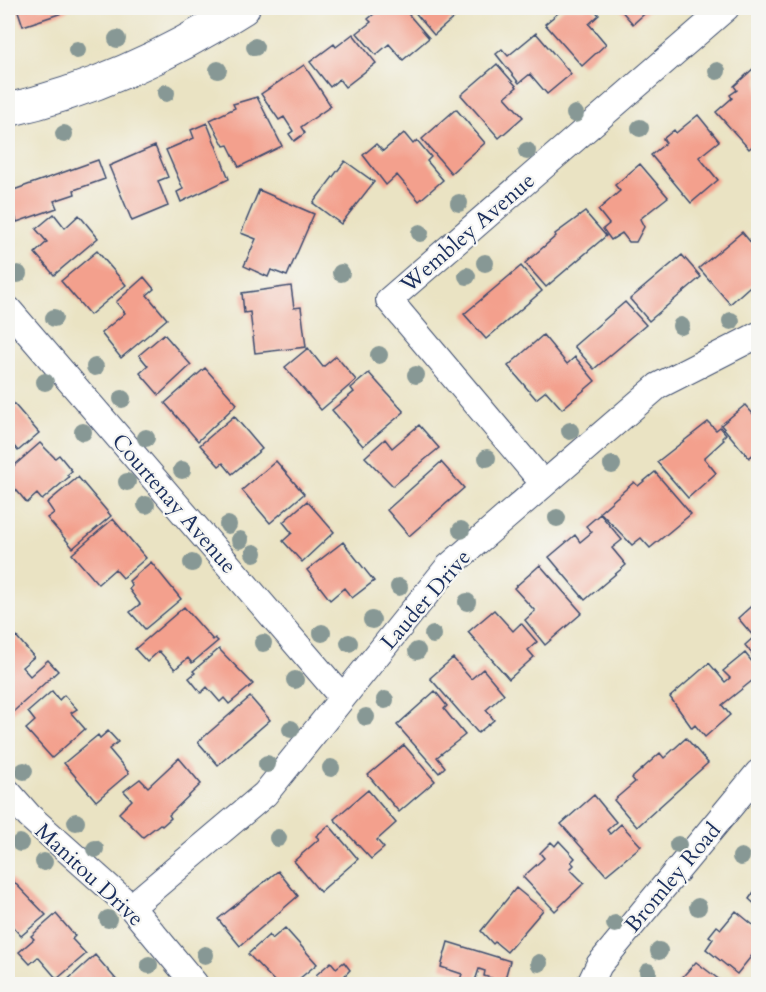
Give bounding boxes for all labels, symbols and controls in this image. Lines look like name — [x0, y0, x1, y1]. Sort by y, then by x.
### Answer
street label: Wembley Avenue — [393, 166, 541, 300]
street label: Courtenay Avenue — [105, 427, 244, 580]
street label: Lauder Drive — [374, 543, 478, 656]
street label: Manitou Drive — [28, 816, 150, 933]
street label: Bromley Road — [618, 816, 728, 939]

